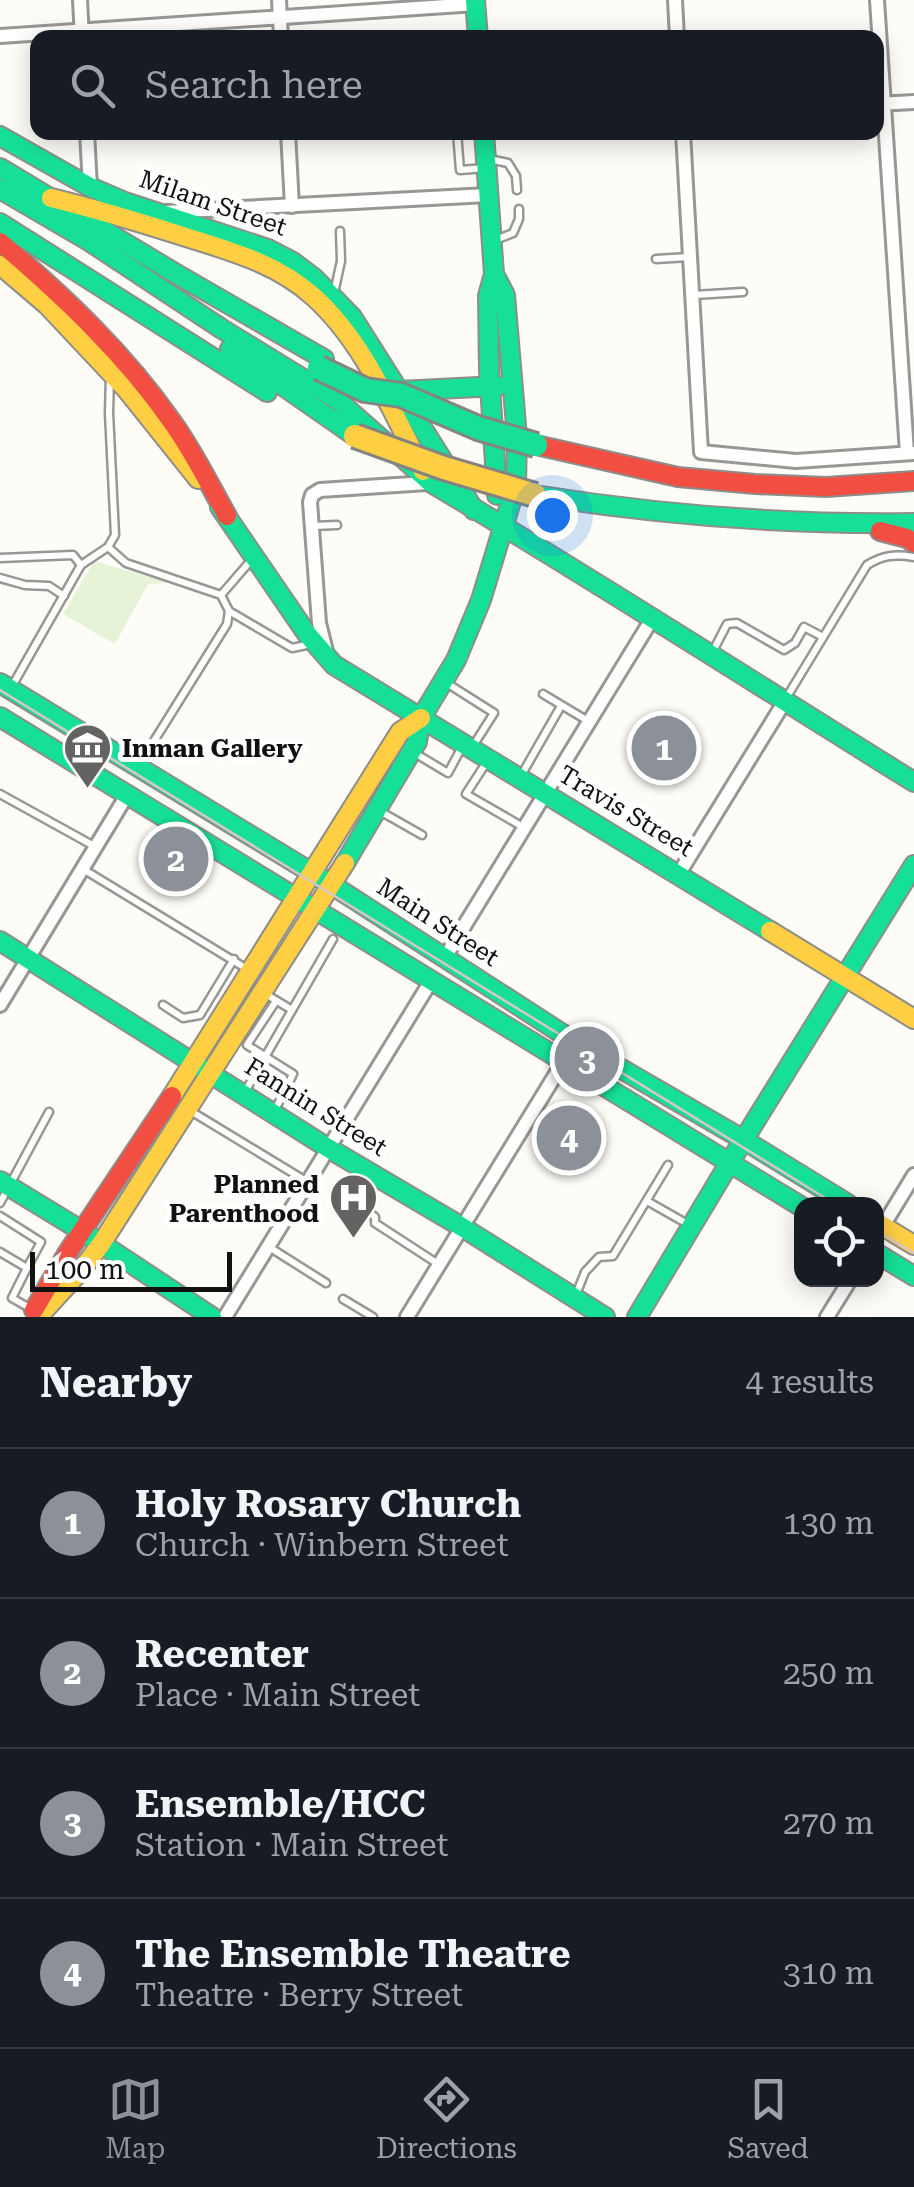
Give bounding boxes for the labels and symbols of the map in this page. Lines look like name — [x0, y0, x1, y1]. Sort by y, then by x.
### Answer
street label: Milam Street — [136, 164, 290, 242]
your location — [527, 490, 578, 541]
pin: 1 — [632, 710, 696, 786]
museum icon: Inman Gallery — [61, 722, 113, 790]
place label: Inman Gallery — [122, 734, 303, 763]
street label: Travis Street — [553, 759, 699, 863]
pin: 2 — [144, 822, 208, 896]
street label: Main Street — [372, 872, 504, 972]
pin: 3 — [554, 1022, 620, 1096]
street label: Fannin Street — [240, 1052, 392, 1162]
pin: 4 — [536, 1100, 602, 1176]
place label: Planned Parenthood — [169, 1170, 319, 1228]
hospital icon: Planned Parenthood — [328, 1172, 380, 1240]
scale bar — [30, 1247, 232, 1292]

